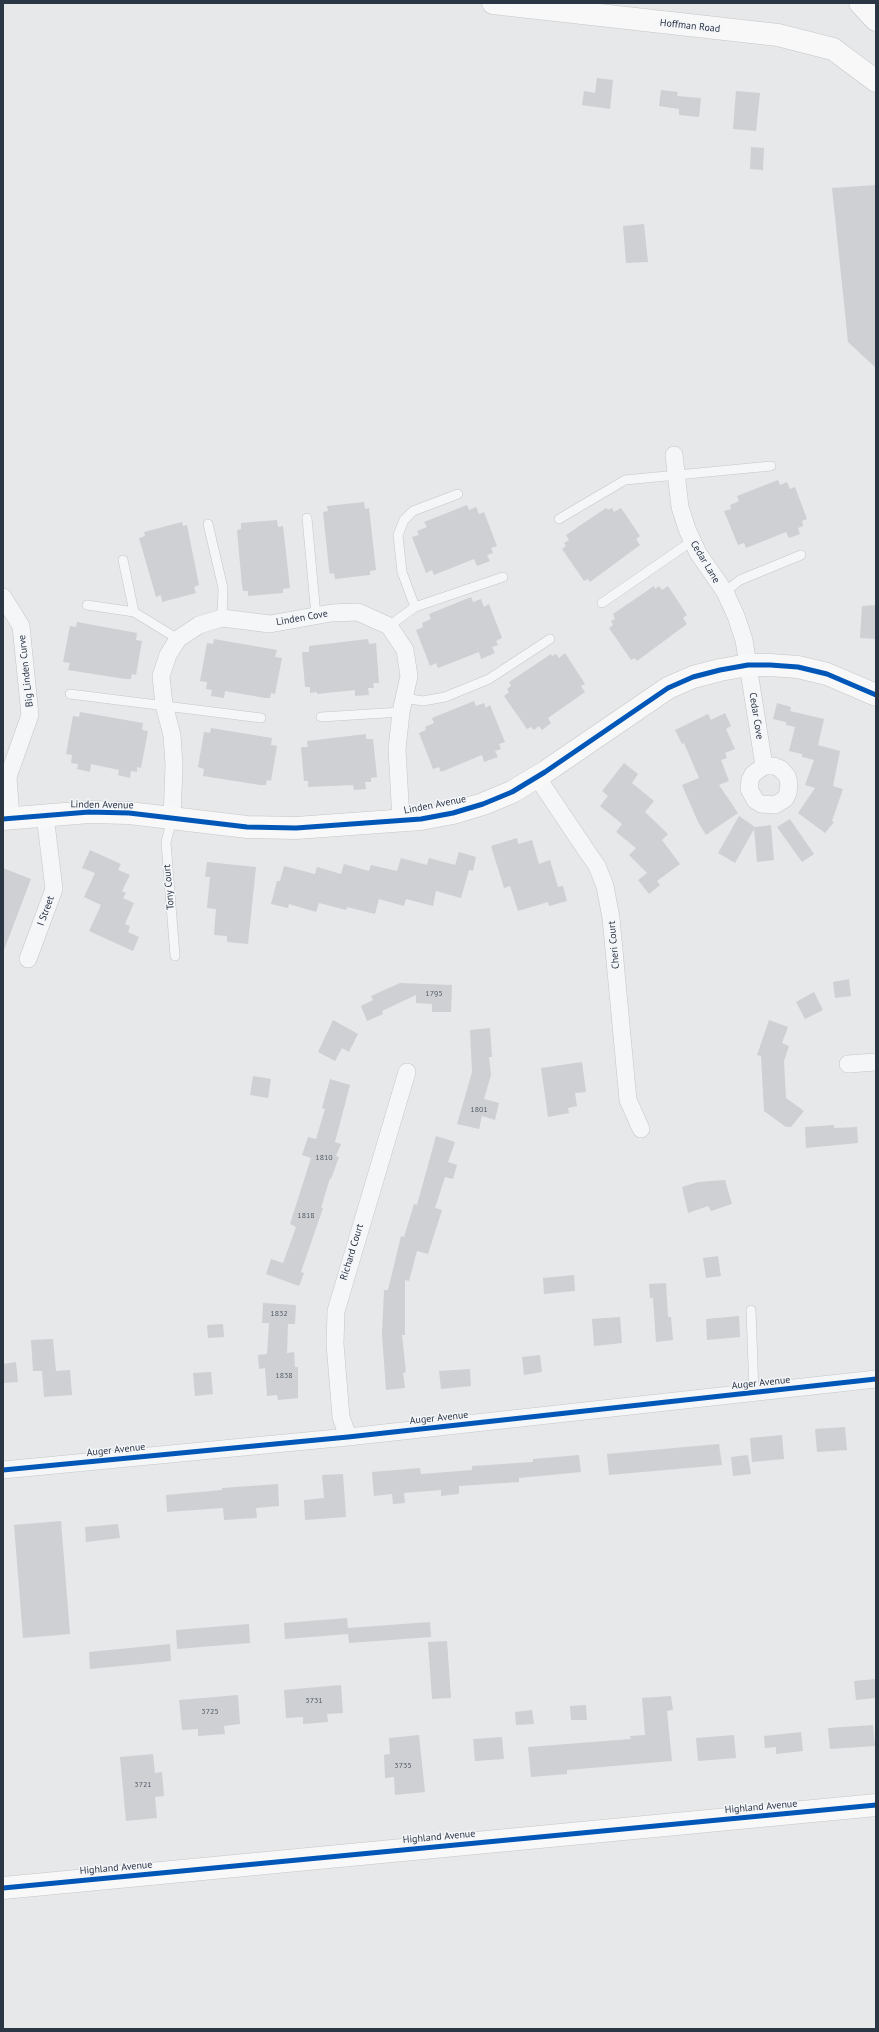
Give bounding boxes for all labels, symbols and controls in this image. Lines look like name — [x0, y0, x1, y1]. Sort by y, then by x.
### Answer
street label: Hoffman Road — [659, 17, 721, 35]
street label: Cedar Lane — [688, 539, 722, 585]
street label: Linden Cove — [275, 608, 329, 628]
street label: Big Linden Curve — [16, 634, 36, 708]
street label: Cedar Cove — [746, 692, 766, 740]
street label: Linden Avenue — [403, 793, 467, 817]
street label: Linden Avenue — [70, 798, 134, 812]
street label: Tony Court — [161, 864, 177, 910]
street label: I Street — [35, 894, 57, 928]
street label: Cheri Court — [606, 920, 622, 970]
house number: 1795 — [425, 989, 443, 999]
house number: 1801 — [470, 1105, 488, 1115]
house number: 1810 — [315, 1153, 333, 1163]
house number: 1818 — [297, 1211, 315, 1221]
street label: Richard Court — [338, 1222, 366, 1282]
house number: 1832 — [270, 1309, 288, 1319]
house number: 1838 — [275, 1371, 293, 1381]
street label: Auger Avenue — [731, 1374, 791, 1392]
street label: Auger Avenue — [409, 1409, 469, 1427]
street label: Auger Avenue — [86, 1441, 146, 1459]
house number: 3731 — [305, 1696, 323, 1706]
house number: 3725 — [201, 1707, 219, 1717]
house number: 3735 — [394, 1761, 412, 1771]
house number: 3721 — [134, 1780, 152, 1790]
street label: Highland Avenue — [724, 1798, 798, 1816]
street label: Highland Avenue — [402, 1828, 476, 1846]
street label: Highland Avenue — [79, 1859, 153, 1877]

